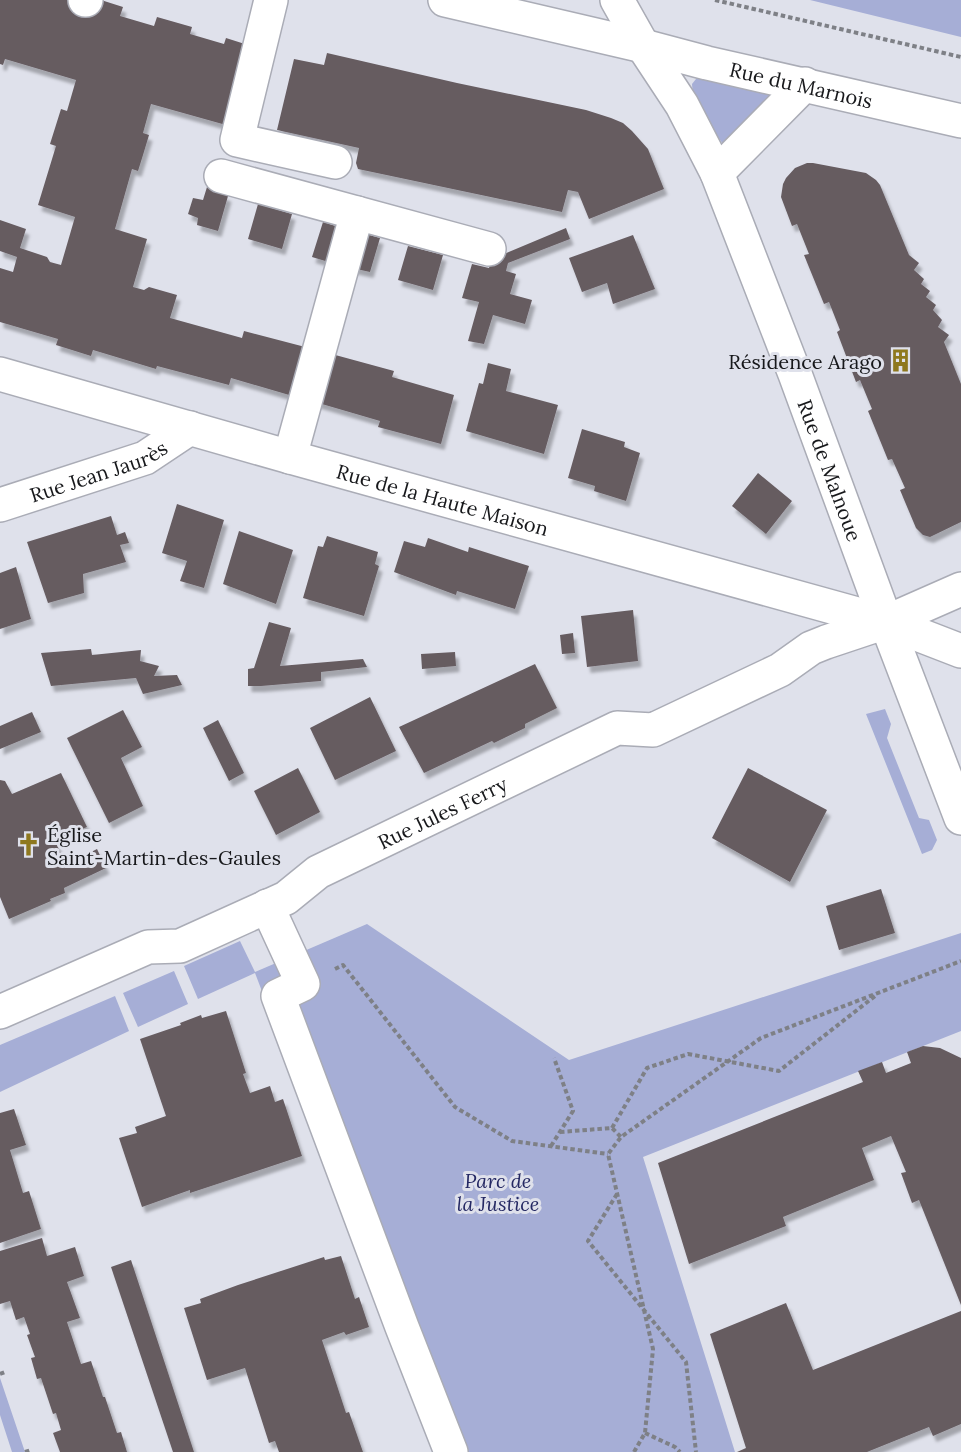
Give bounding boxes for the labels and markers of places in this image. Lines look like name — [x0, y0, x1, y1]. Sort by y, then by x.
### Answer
building icon: Résidence Arago — [887, 348, 913, 374]
place label: Résidence Arago — [728, 349, 882, 374]
place label: Église Saint-Martin-des-Gaules — [47, 822, 281, 870]
church icon: Église Saint-Martin-des-Gaules — [16, 832, 42, 858]

